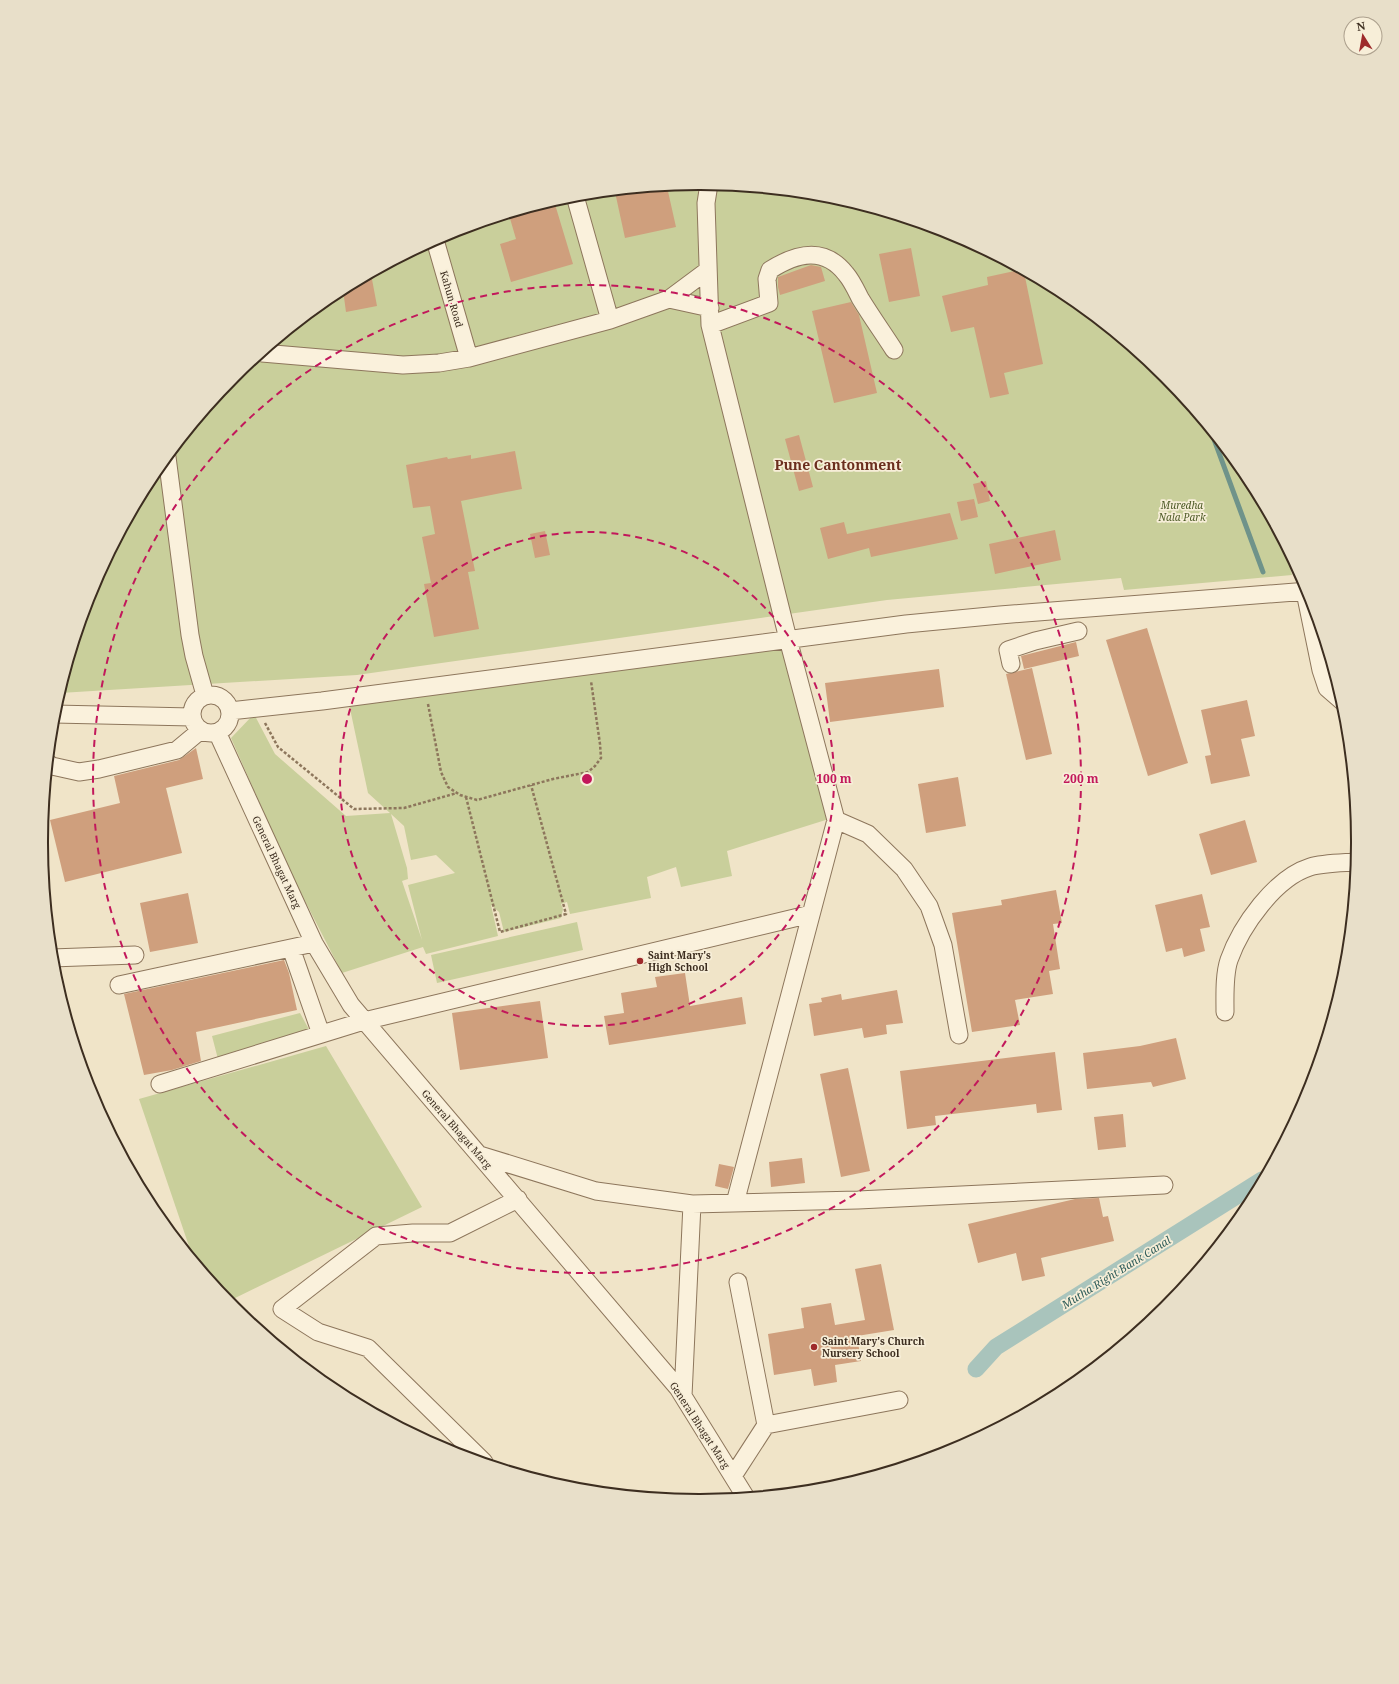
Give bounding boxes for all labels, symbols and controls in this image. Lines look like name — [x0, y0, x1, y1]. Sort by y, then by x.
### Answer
north arrow — [1343, 16, 1383, 56]
text: N — [1355, 17, 1367, 34]
street label: Kahun Road — [437, 269, 467, 329]
district label: Pune Cantonment — [775, 455, 902, 474]
park label: Muredha Nala Park — [1157, 498, 1206, 524]
text: 100 m — [816, 770, 852, 787]
text: 200 m — [1063, 770, 1099, 787]
centre of rings — [580, 772, 594, 786]
street label: General Bhagat Marg — [249, 813, 305, 911]
place label: Saint Mary's High School — [648, 948, 711, 974]
marker: Saint Mary's High School — [635, 956, 645, 966]
street label: General Bhagat Marg — [419, 1086, 496, 1172]
water label: Mutha Right Bank Canal — [1058, 1232, 1174, 1312]
place label: Saint Mary's Church Nursery School — [822, 1334, 925, 1360]
marker: Saint Mary's Church Nursery School — [809, 1342, 819, 1352]
street label: General Bhagat Marg — [667, 1379, 734, 1472]

